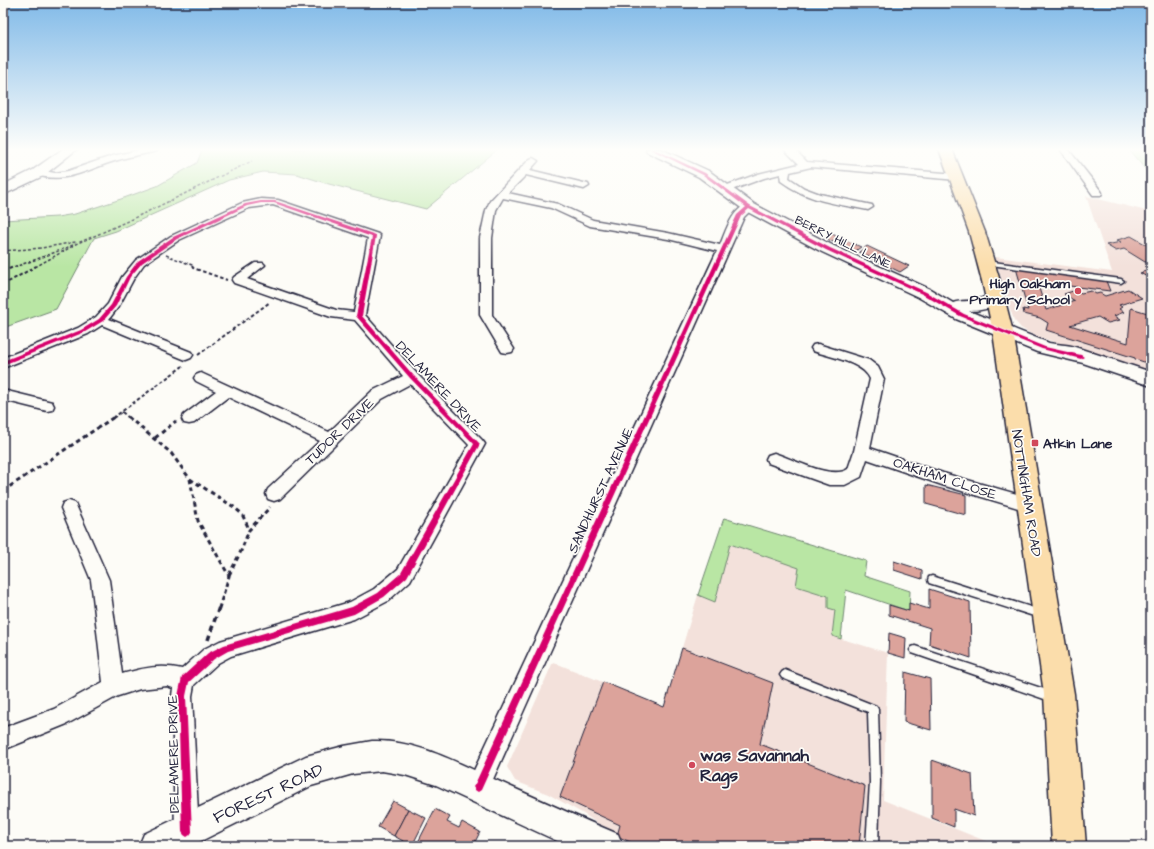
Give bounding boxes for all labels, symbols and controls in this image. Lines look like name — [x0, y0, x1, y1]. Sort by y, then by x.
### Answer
street label: BERRY HILL LANE — [792, 212, 894, 273]
place label: High Oakham Primary School — [969, 274, 1071, 310]
marker: High Oakham Primary School — [1073, 286, 1083, 296]
street label: DELAMERE DRIVE — [391, 337, 486, 437]
street label: TUDOR DRIVE — [301, 393, 379, 470]
street label: SANDHURST AVENUE — [563, 424, 639, 556]
street label: NOTTINGHAM ROAD — [1006, 428, 1046, 558]
place label: Atkin Lane — [1043, 434, 1113, 454]
marker: Atkin Lane — [1030, 438, 1040, 448]
street label: OAKHAM CLOSE — [890, 453, 1000, 505]
street label: DELAMERE DRIVE — [163, 694, 185, 813]
place label: was Savannah Rags — [700, 744, 809, 789]
street label: FOREST ROAD — [209, 758, 327, 830]
marker: was Savannah Rags — [687, 760, 697, 770]

